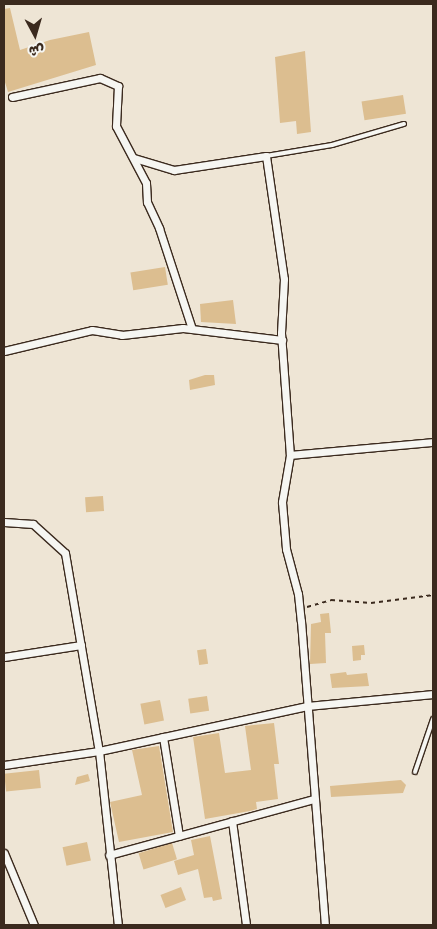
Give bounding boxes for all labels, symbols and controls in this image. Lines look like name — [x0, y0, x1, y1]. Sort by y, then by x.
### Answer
north arrow — [10, 10, 60, 60]
text: ش — [28, 39, 45, 61]

